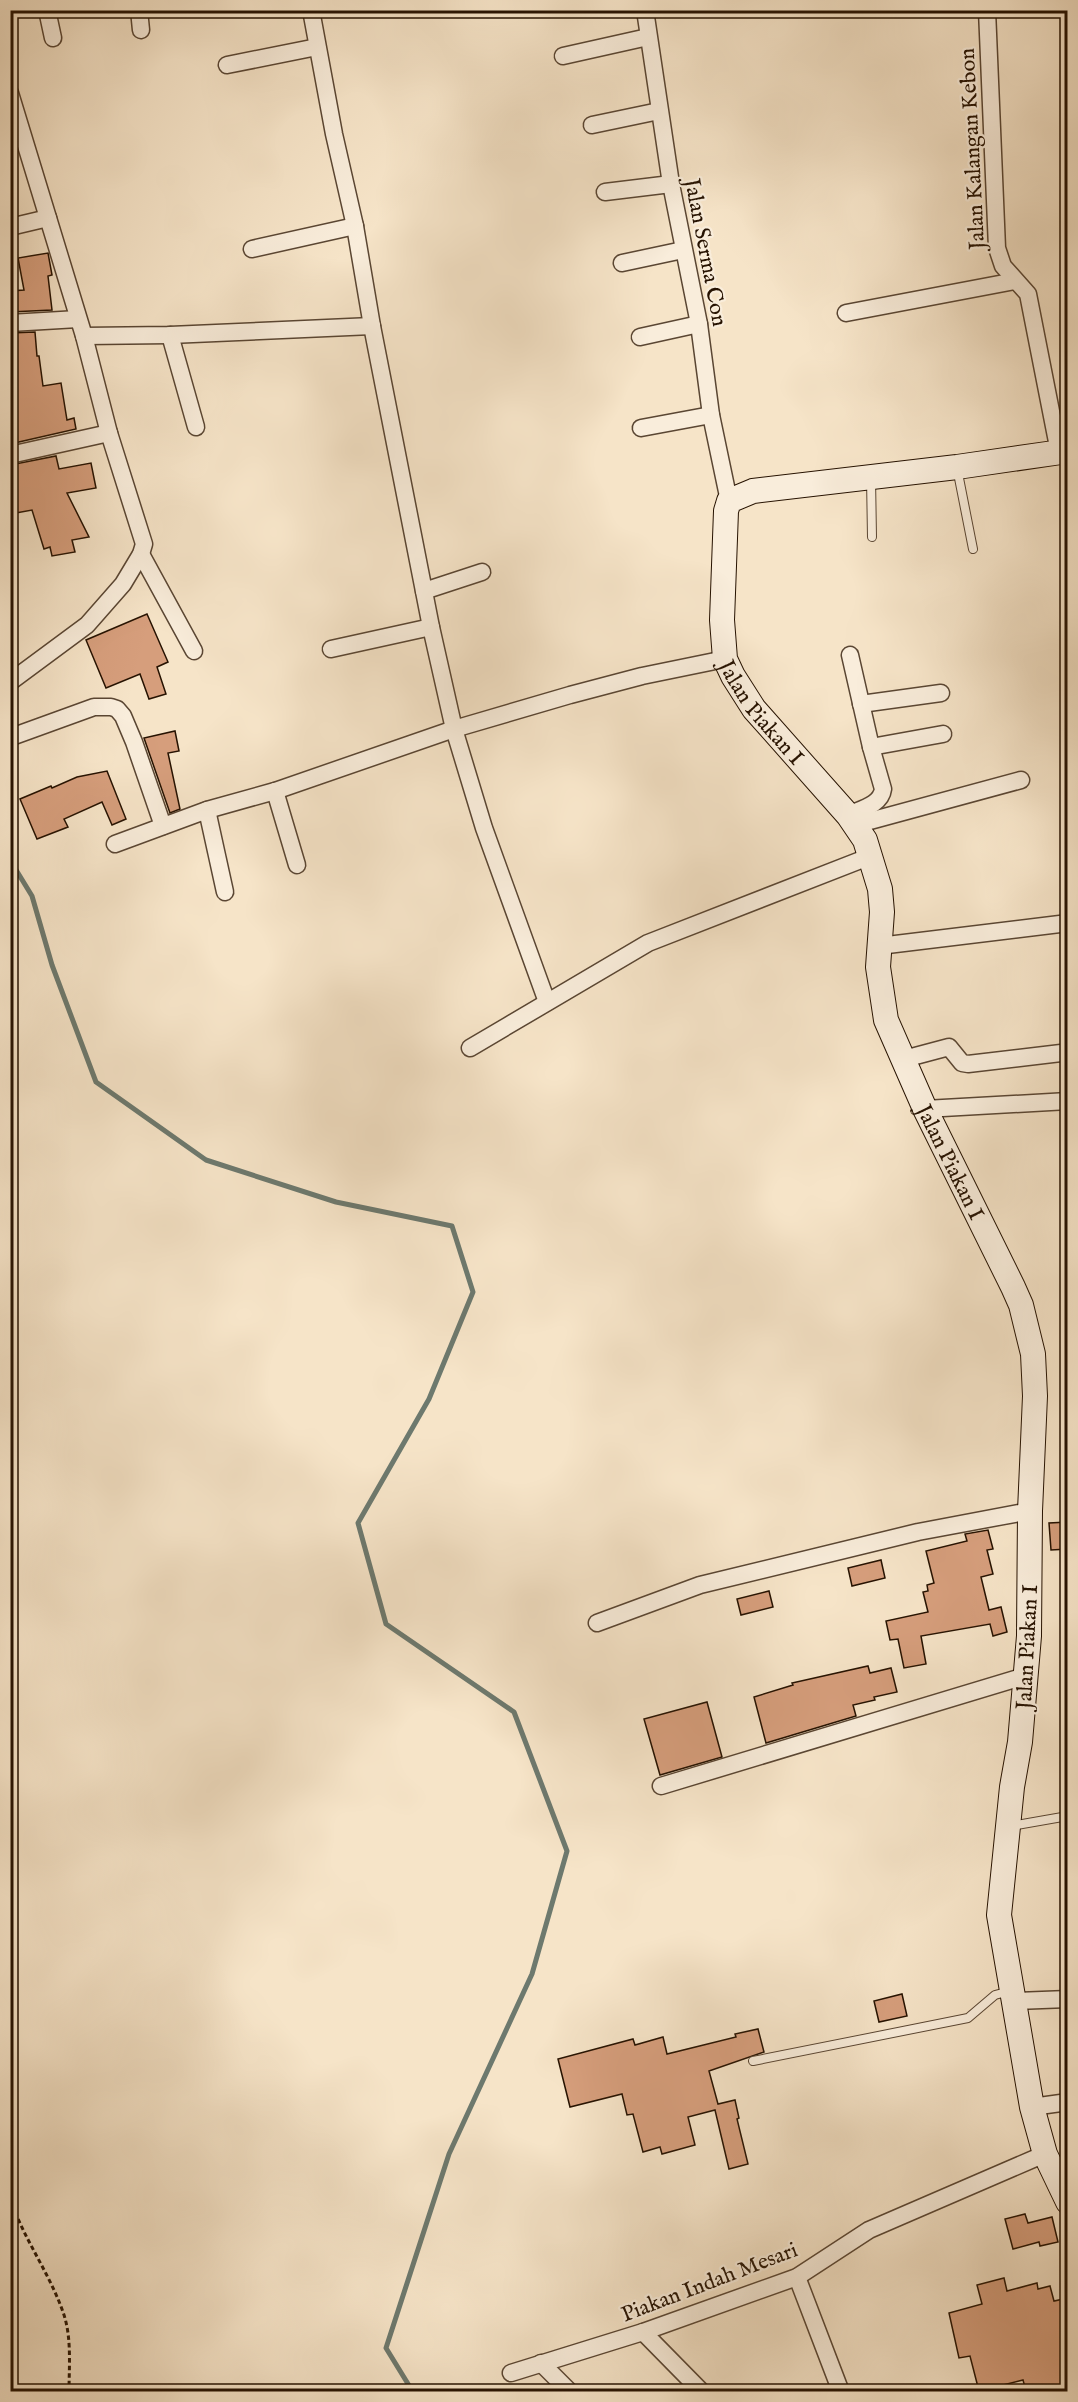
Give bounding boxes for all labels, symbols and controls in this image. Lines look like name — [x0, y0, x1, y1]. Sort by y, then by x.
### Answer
street label: Jalan Kalangan Kebon — [954, 47, 992, 253]
street label: Jalan Serma Con — [676, 173, 733, 329]
street label: Jalan Piakan I — [710, 653, 809, 772]
street label: Jalan Piakan I — [908, 1097, 990, 1225]
street label: Jalan Piakan I — [1011, 1584, 1045, 1713]
street label: Piakan Indah Mesari — [618, 2236, 802, 2329]

